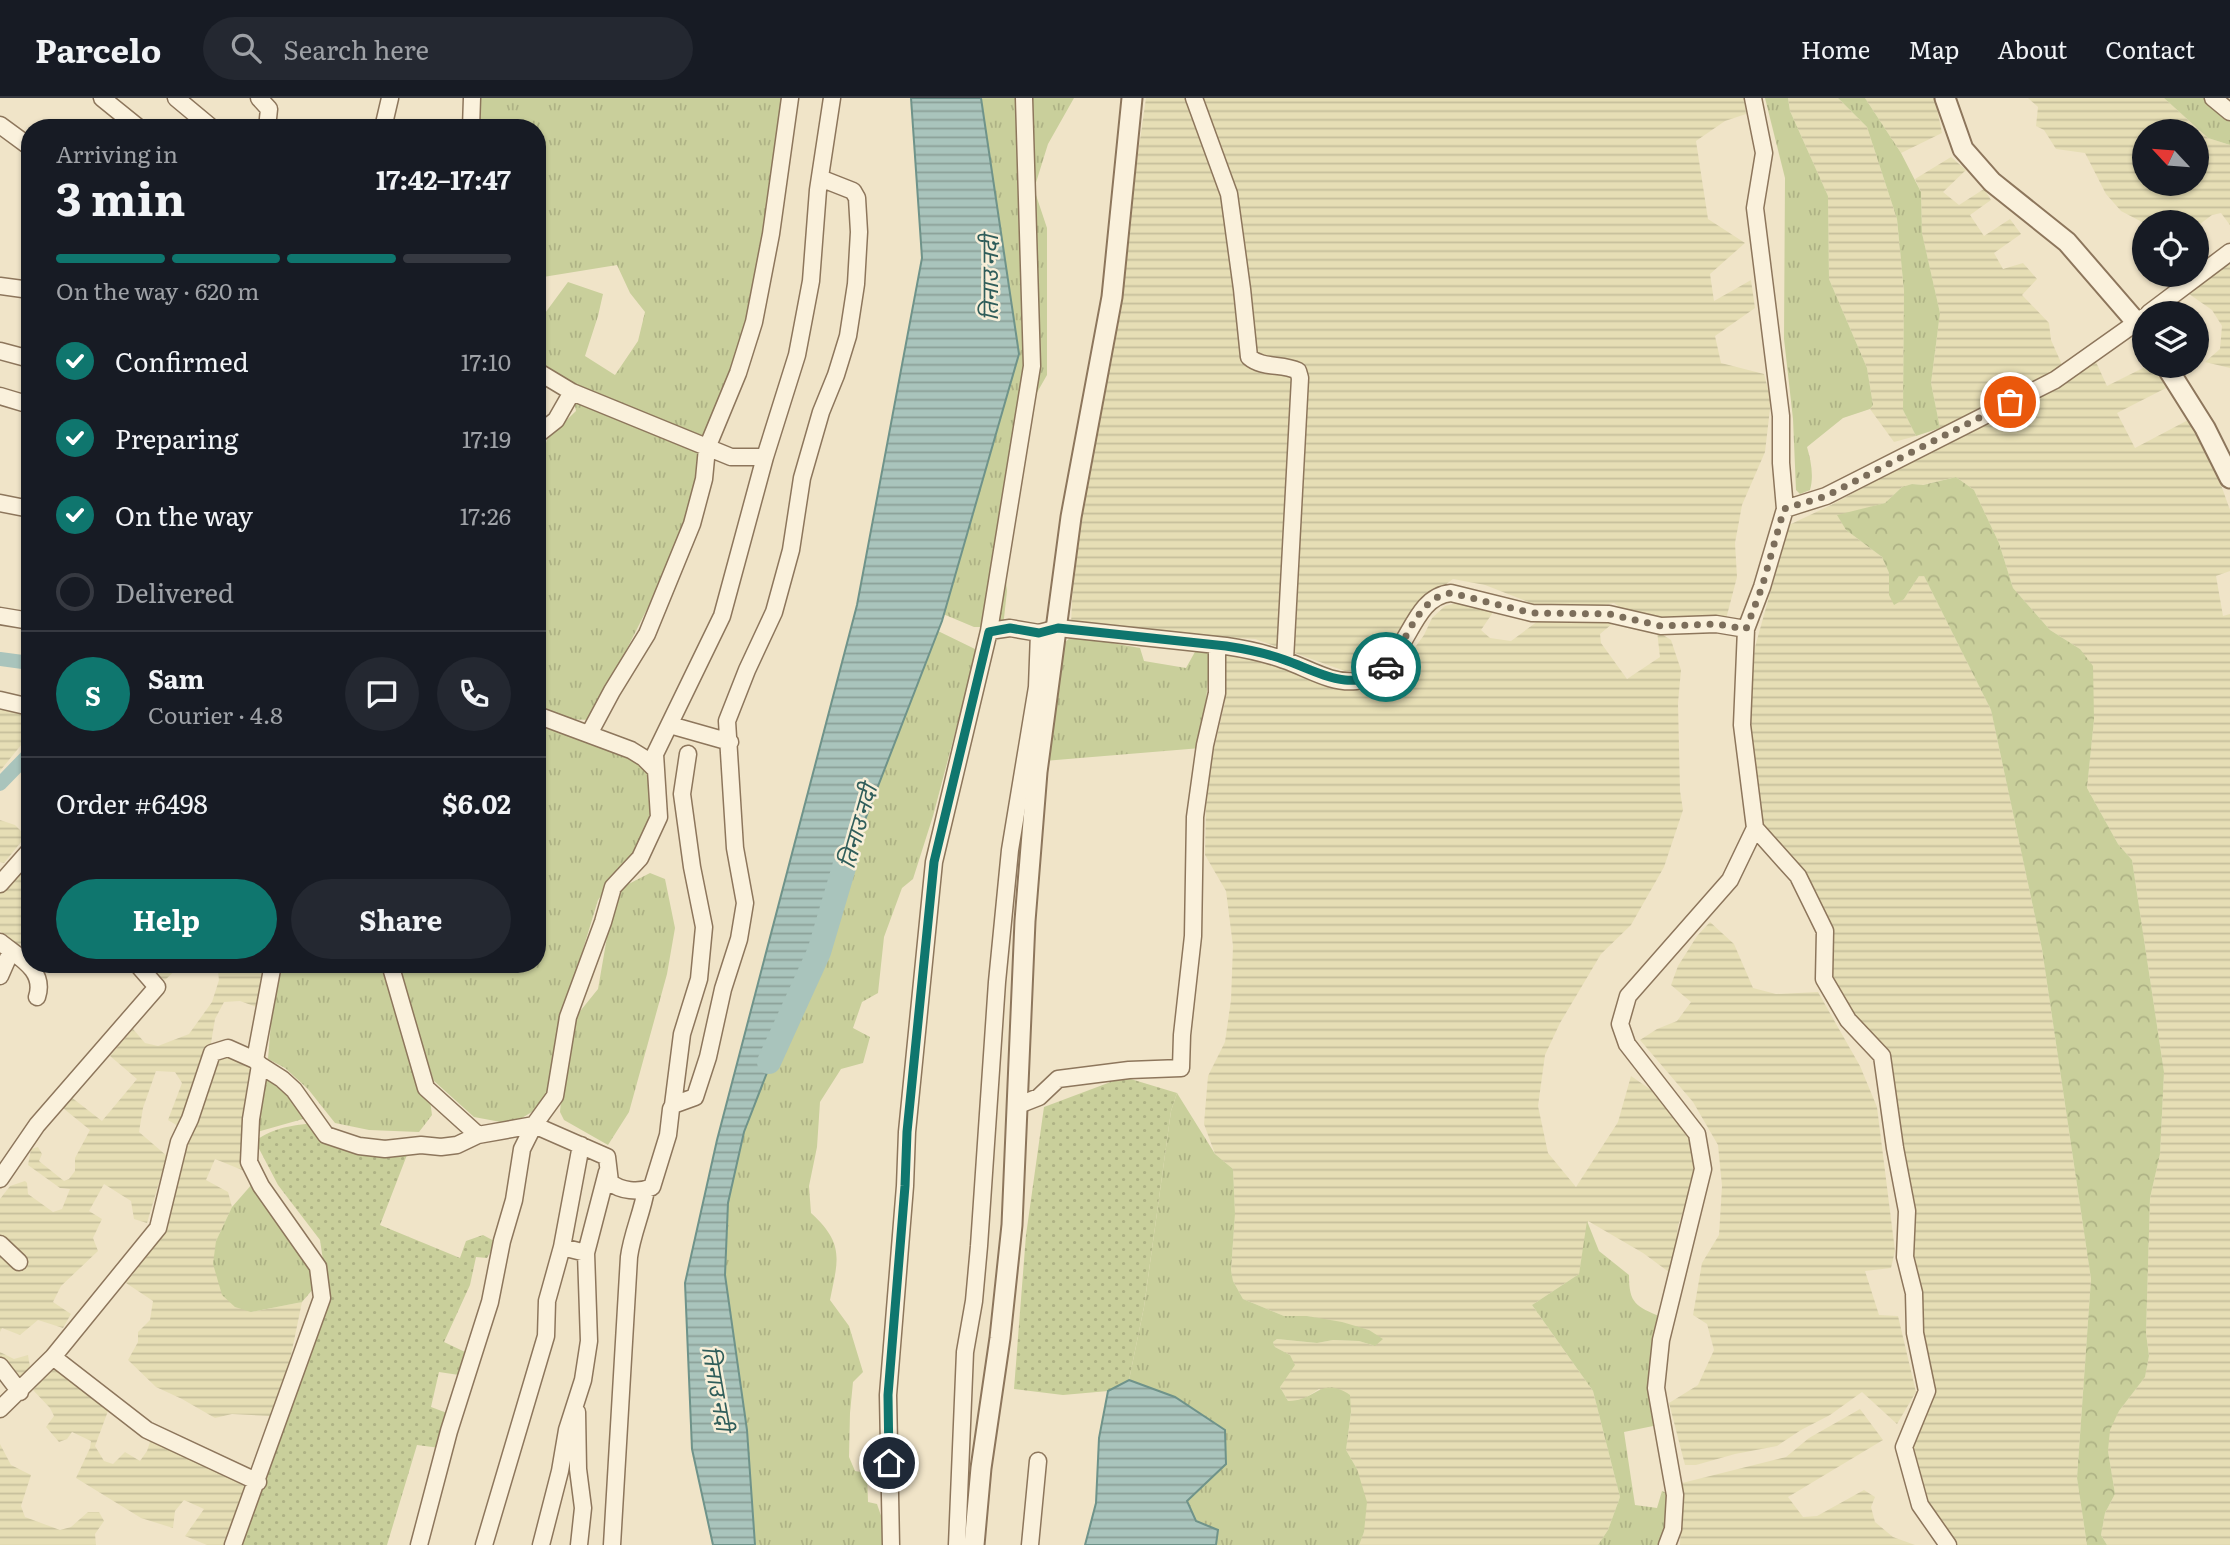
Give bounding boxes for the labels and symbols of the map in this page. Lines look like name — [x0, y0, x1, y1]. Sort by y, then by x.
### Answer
north arrow — [2132, 119, 2208, 196]
water label: तिनाउ नदी — [971, 231, 1005, 321]
pin — [1980, 372, 2040, 432]
courier — [1351, 632, 1421, 702]
water label: तिनाउ नदी — [828, 776, 885, 872]
water label: तिनाउ नदी — [695, 1343, 744, 1437]
pin — [859, 1433, 919, 1493]

